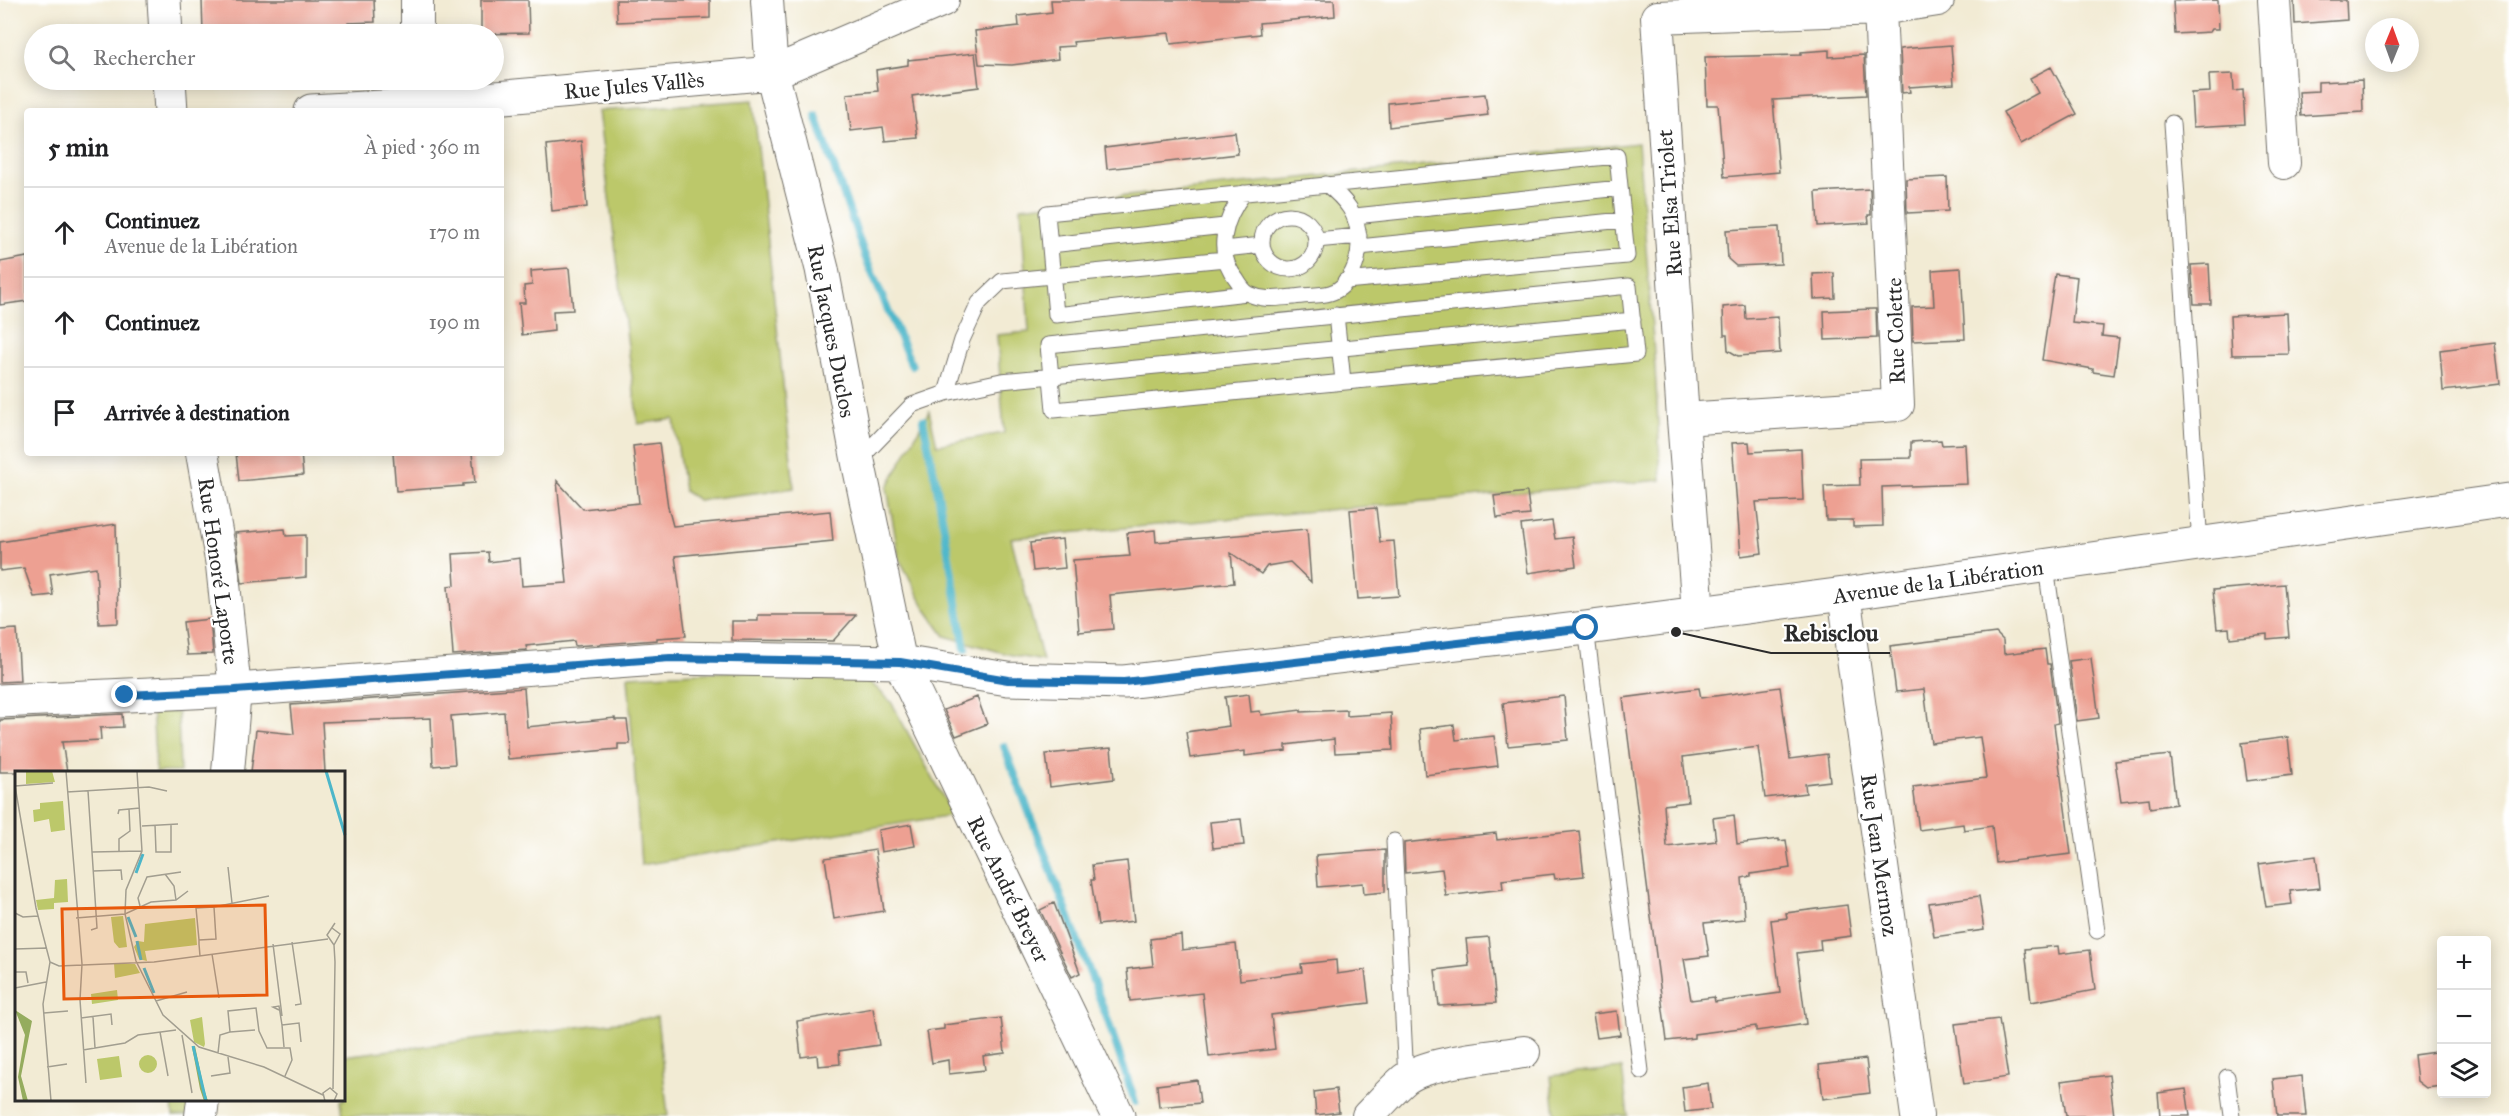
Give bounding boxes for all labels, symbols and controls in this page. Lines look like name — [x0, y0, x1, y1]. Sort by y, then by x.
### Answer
north arrow — [2365, 18, 2419, 72]
search box — [24, 24, 504, 90]
icon: search — [45, 41, 78, 74]
text: Rechercher — [93, 44, 195, 71]
street label: Rue Jules Vallès — [563, 66, 705, 105]
street label: Rue Elsa Triolet — [1651, 128, 1688, 277]
text: 5 min — [48, 131, 109, 163]
text: À pied · 360 m — [364, 135, 480, 159]
text: Continuez — [105, 207, 200, 234]
icon: ahead — [48, 216, 81, 249]
text: 170 m — [429, 220, 480, 244]
text: Avenue de la Libération — [105, 234, 298, 258]
street label: Rue Jacques Duclos — [802, 242, 862, 420]
street label: Rue Colette — [1880, 277, 1911, 385]
icon: ahead — [48, 306, 81, 339]
text: Continuez — [105, 309, 200, 336]
text: 190 m — [429, 310, 480, 334]
icon: arrive — [48, 396, 81, 429]
text: Arrivée à destination — [105, 399, 290, 426]
street label: Rue Honoré Laporte — [192, 476, 245, 667]
street label: Avenue de la Libération — [1830, 553, 2045, 610]
callout: Rebisclou — [1771, 611, 1890, 653]
route start — [1572, 614, 1598, 640]
text: Rebisclou — [1783, 618, 1879, 648]
route end — [111, 681, 137, 707]
inset map — [15, 771, 345, 1101]
street label: Rue Jean Mermoz — [1855, 772, 1904, 938]
street label: Rue André Breyer — [961, 812, 1056, 968]
map controls — [2437, 936, 2491, 1098]
button: + — [2437, 936, 2491, 990]
button: − — [2437, 990, 2491, 1044]
button: layers — [2437, 1044, 2491, 1098]

